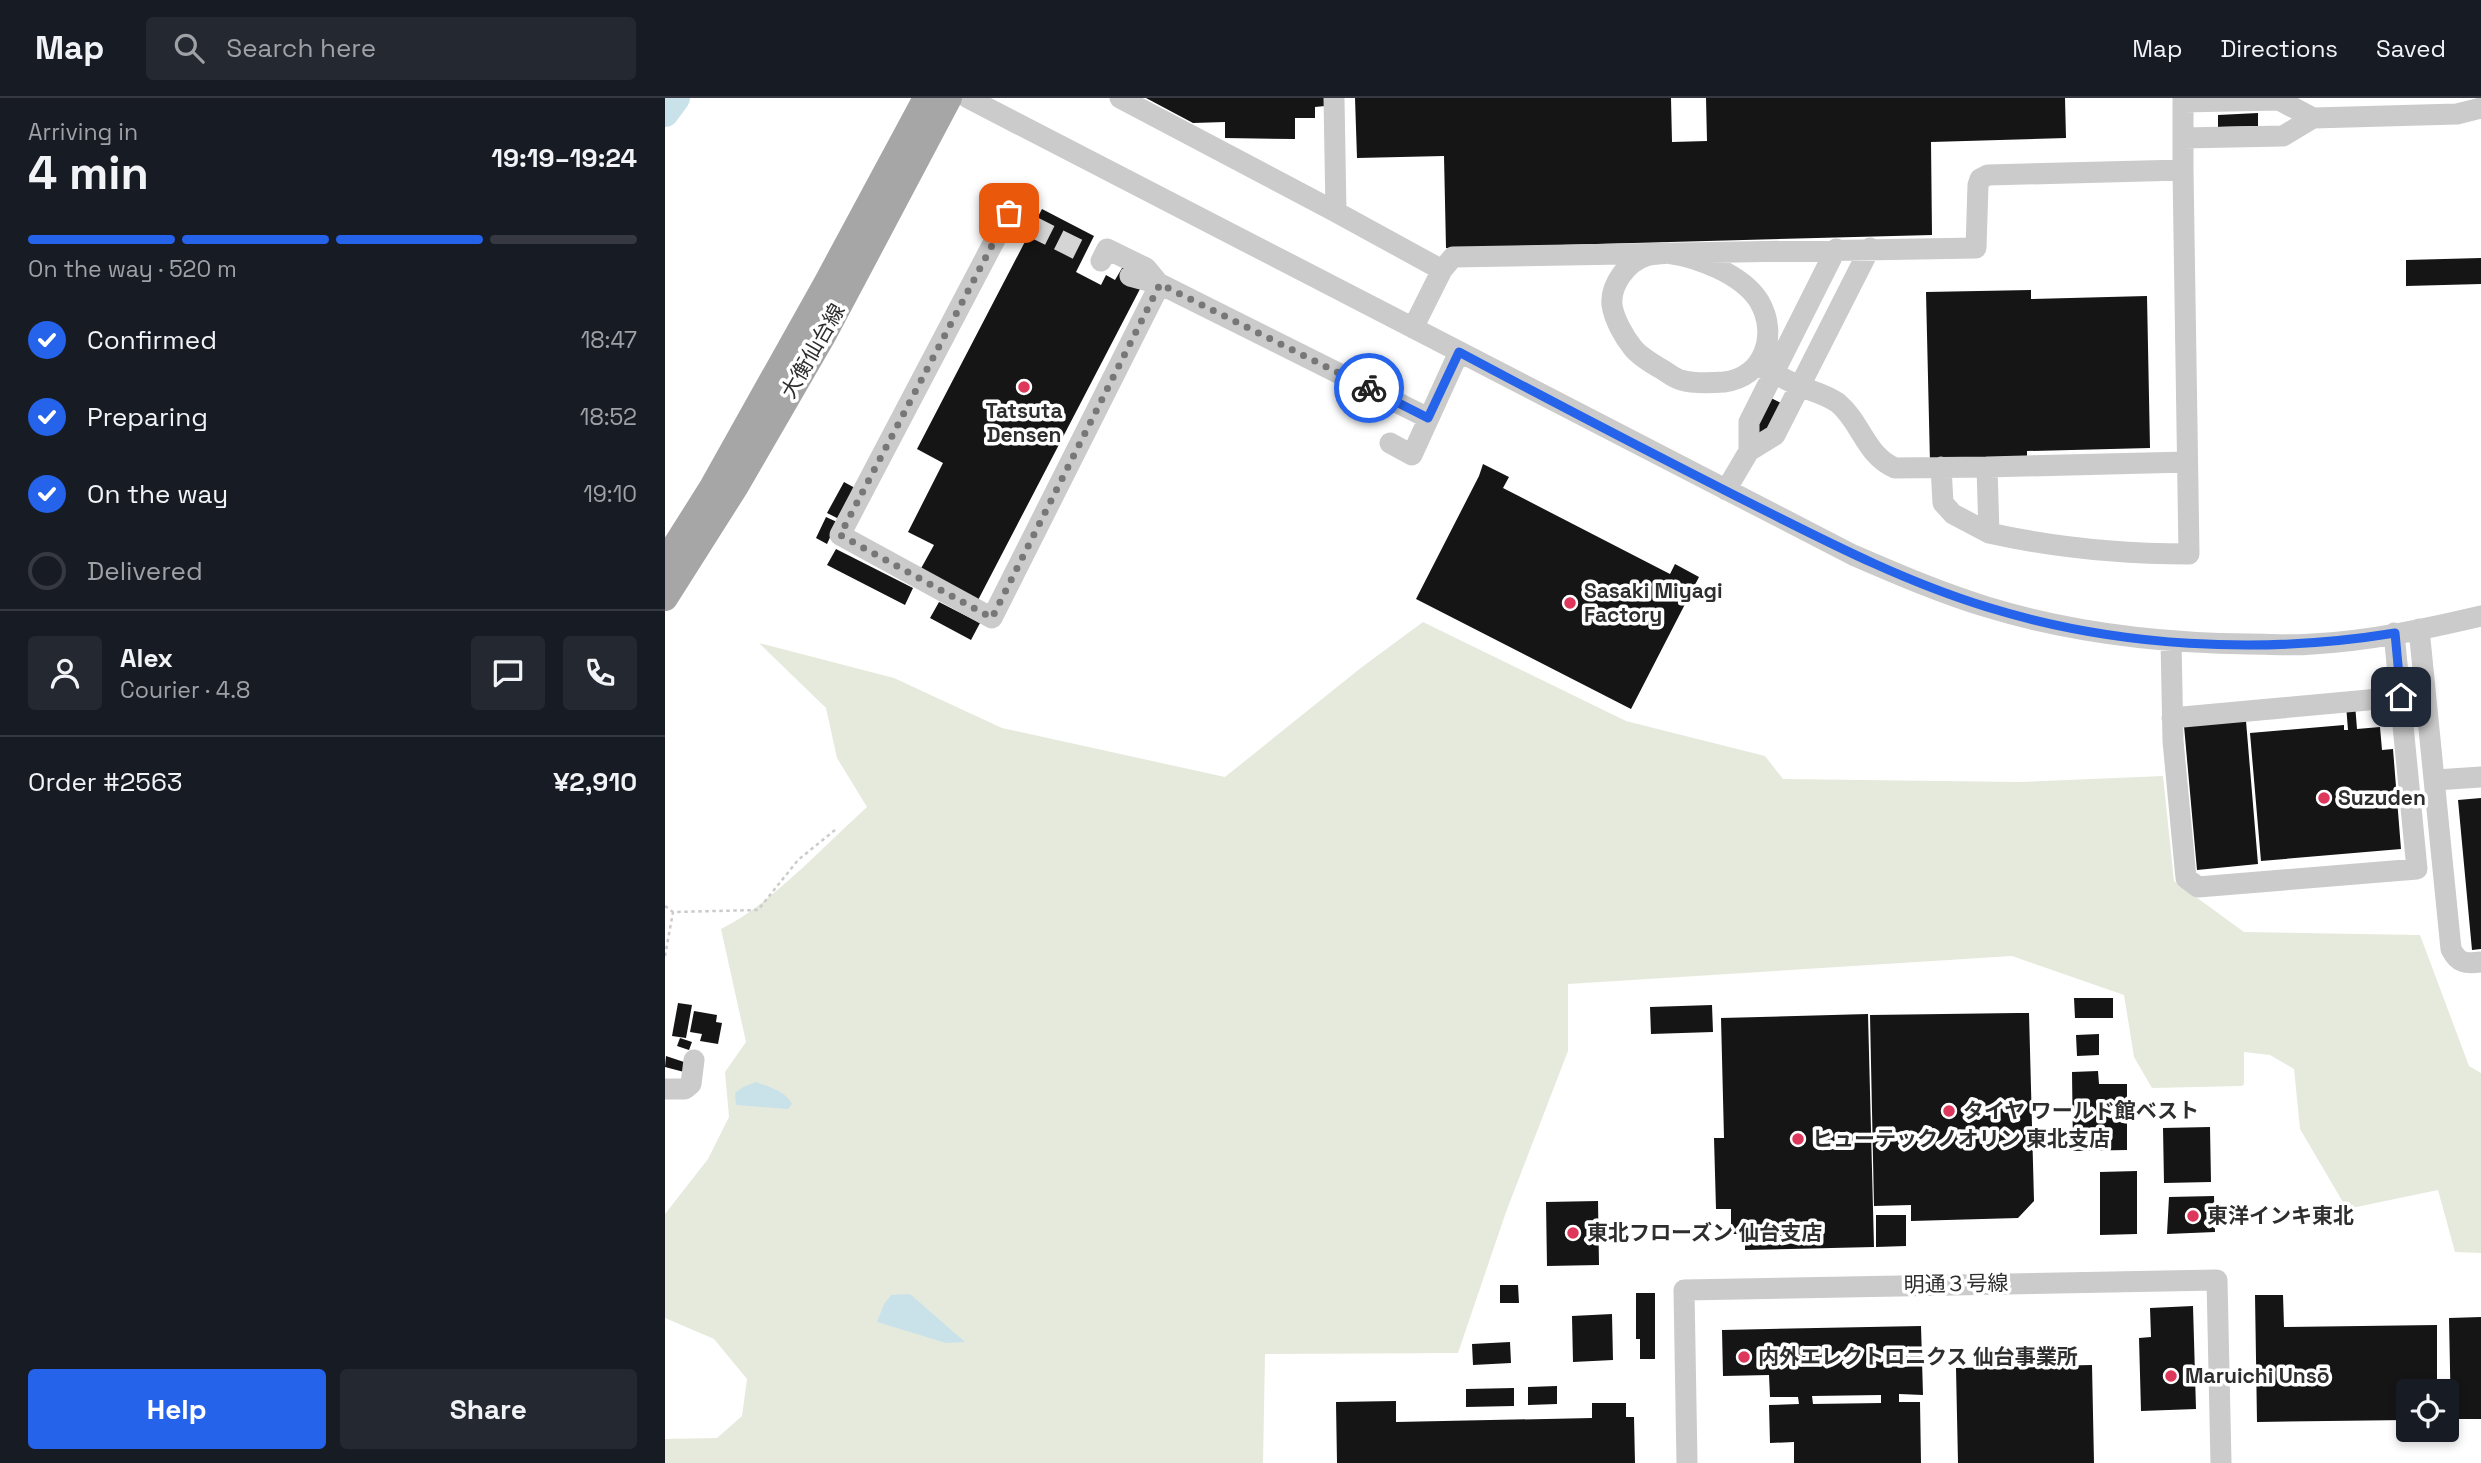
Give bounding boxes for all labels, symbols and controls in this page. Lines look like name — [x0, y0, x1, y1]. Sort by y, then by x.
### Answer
search box — [146, 17, 636, 80]
text: Map — [35, 27, 104, 69]
icon: search — [170, 29, 208, 67]
text: Search here — [226, 31, 376, 65]
text: Map — [2132, 33, 2182, 64]
text: Directions — [2220, 33, 2338, 64]
text: Saved — [2376, 33, 2446, 64]
text: Arriving in — [28, 117, 138, 147]
text: 19:19–19:24 — [491, 141, 637, 175]
text: 4 min — [28, 144, 149, 202]
pin — [979, 183, 1039, 243]
icon: bag — [990, 194, 1028, 232]
text: On the way · 520 m — [28, 254, 237, 284]
street label: 大衡仙台線 — [775, 299, 851, 403]
icon: check — [28, 321, 66, 359]
text: Confirmed — [87, 323, 217, 357]
text: 18:47 — [581, 325, 637, 355]
courier — [1334, 353, 1404, 423]
icon: bike — [1350, 369, 1388, 407]
marker: Tatsuta Densen — [1016, 379, 1032, 395]
place label: Tatsuta Densen — [985, 397, 1063, 448]
icon: check — [28, 398, 66, 436]
text: Preparing — [87, 400, 208, 434]
text: 18:52 — [580, 402, 637, 432]
icon: check — [28, 475, 66, 513]
text: On the way — [87, 477, 228, 511]
text: 19:10 — [583, 479, 637, 509]
text: Delivered — [87, 554, 203, 588]
place label: Sasaki Miyagi Factory — [1584, 577, 1723, 628]
marker: Sasaki Miyagi Factory — [1562, 595, 1578, 611]
button: person — [28, 636, 102, 710]
button: chat — [471, 636, 545, 710]
button: phone — [563, 636, 637, 710]
text: Alex — [120, 641, 173, 675]
pin — [2371, 667, 2431, 727]
text: Courier · 4.8 — [120, 675, 250, 705]
icon: home — [2382, 678, 2420, 716]
text: Order #2563 — [28, 765, 183, 799]
text: ¥2,910 — [553, 765, 637, 799]
place label: Suzuden — [2338, 784, 2426, 811]
marker: Suzuden — [2316, 790, 2332, 806]
place label: タイヤ ワールド館ベスト — [1963, 1097, 2199, 1124]
marker: タイヤ ワールド館ベスト — [1941, 1103, 1957, 1119]
place label: ヒューテックノオリン 東北支店 — [1812, 1125, 2110, 1152]
marker: ヒューテックノオリン 東北支店 — [1790, 1131, 1806, 1147]
place label: 東洋インキ東北 — [2207, 1202, 2354, 1229]
marker: 東洋インキ東北 — [2185, 1208, 2201, 1224]
place label: 東北フローズン 仙台支店 — [1587, 1219, 1822, 1246]
marker: 東北フローズン 仙台支店 — [1565, 1225, 1581, 1241]
street label: 明通３号線 — [1903, 1269, 2009, 1298]
place label: 内外エレクトロニクス 仙台事業所 — [1758, 1343, 2078, 1370]
marker: 内外エレクトロニクス 仙台事業所 — [1736, 1349, 1752, 1365]
place label: Maruichi Unsō — [2185, 1362, 2330, 1389]
marker: Maruichi Unsō — [2163, 1368, 2179, 1384]
button: Help — [28, 1369, 326, 1449]
button: Share — [340, 1369, 637, 1449]
map controls — [2396, 1379, 2459, 1442]
button: locate — [2396, 1379, 2459, 1442]

